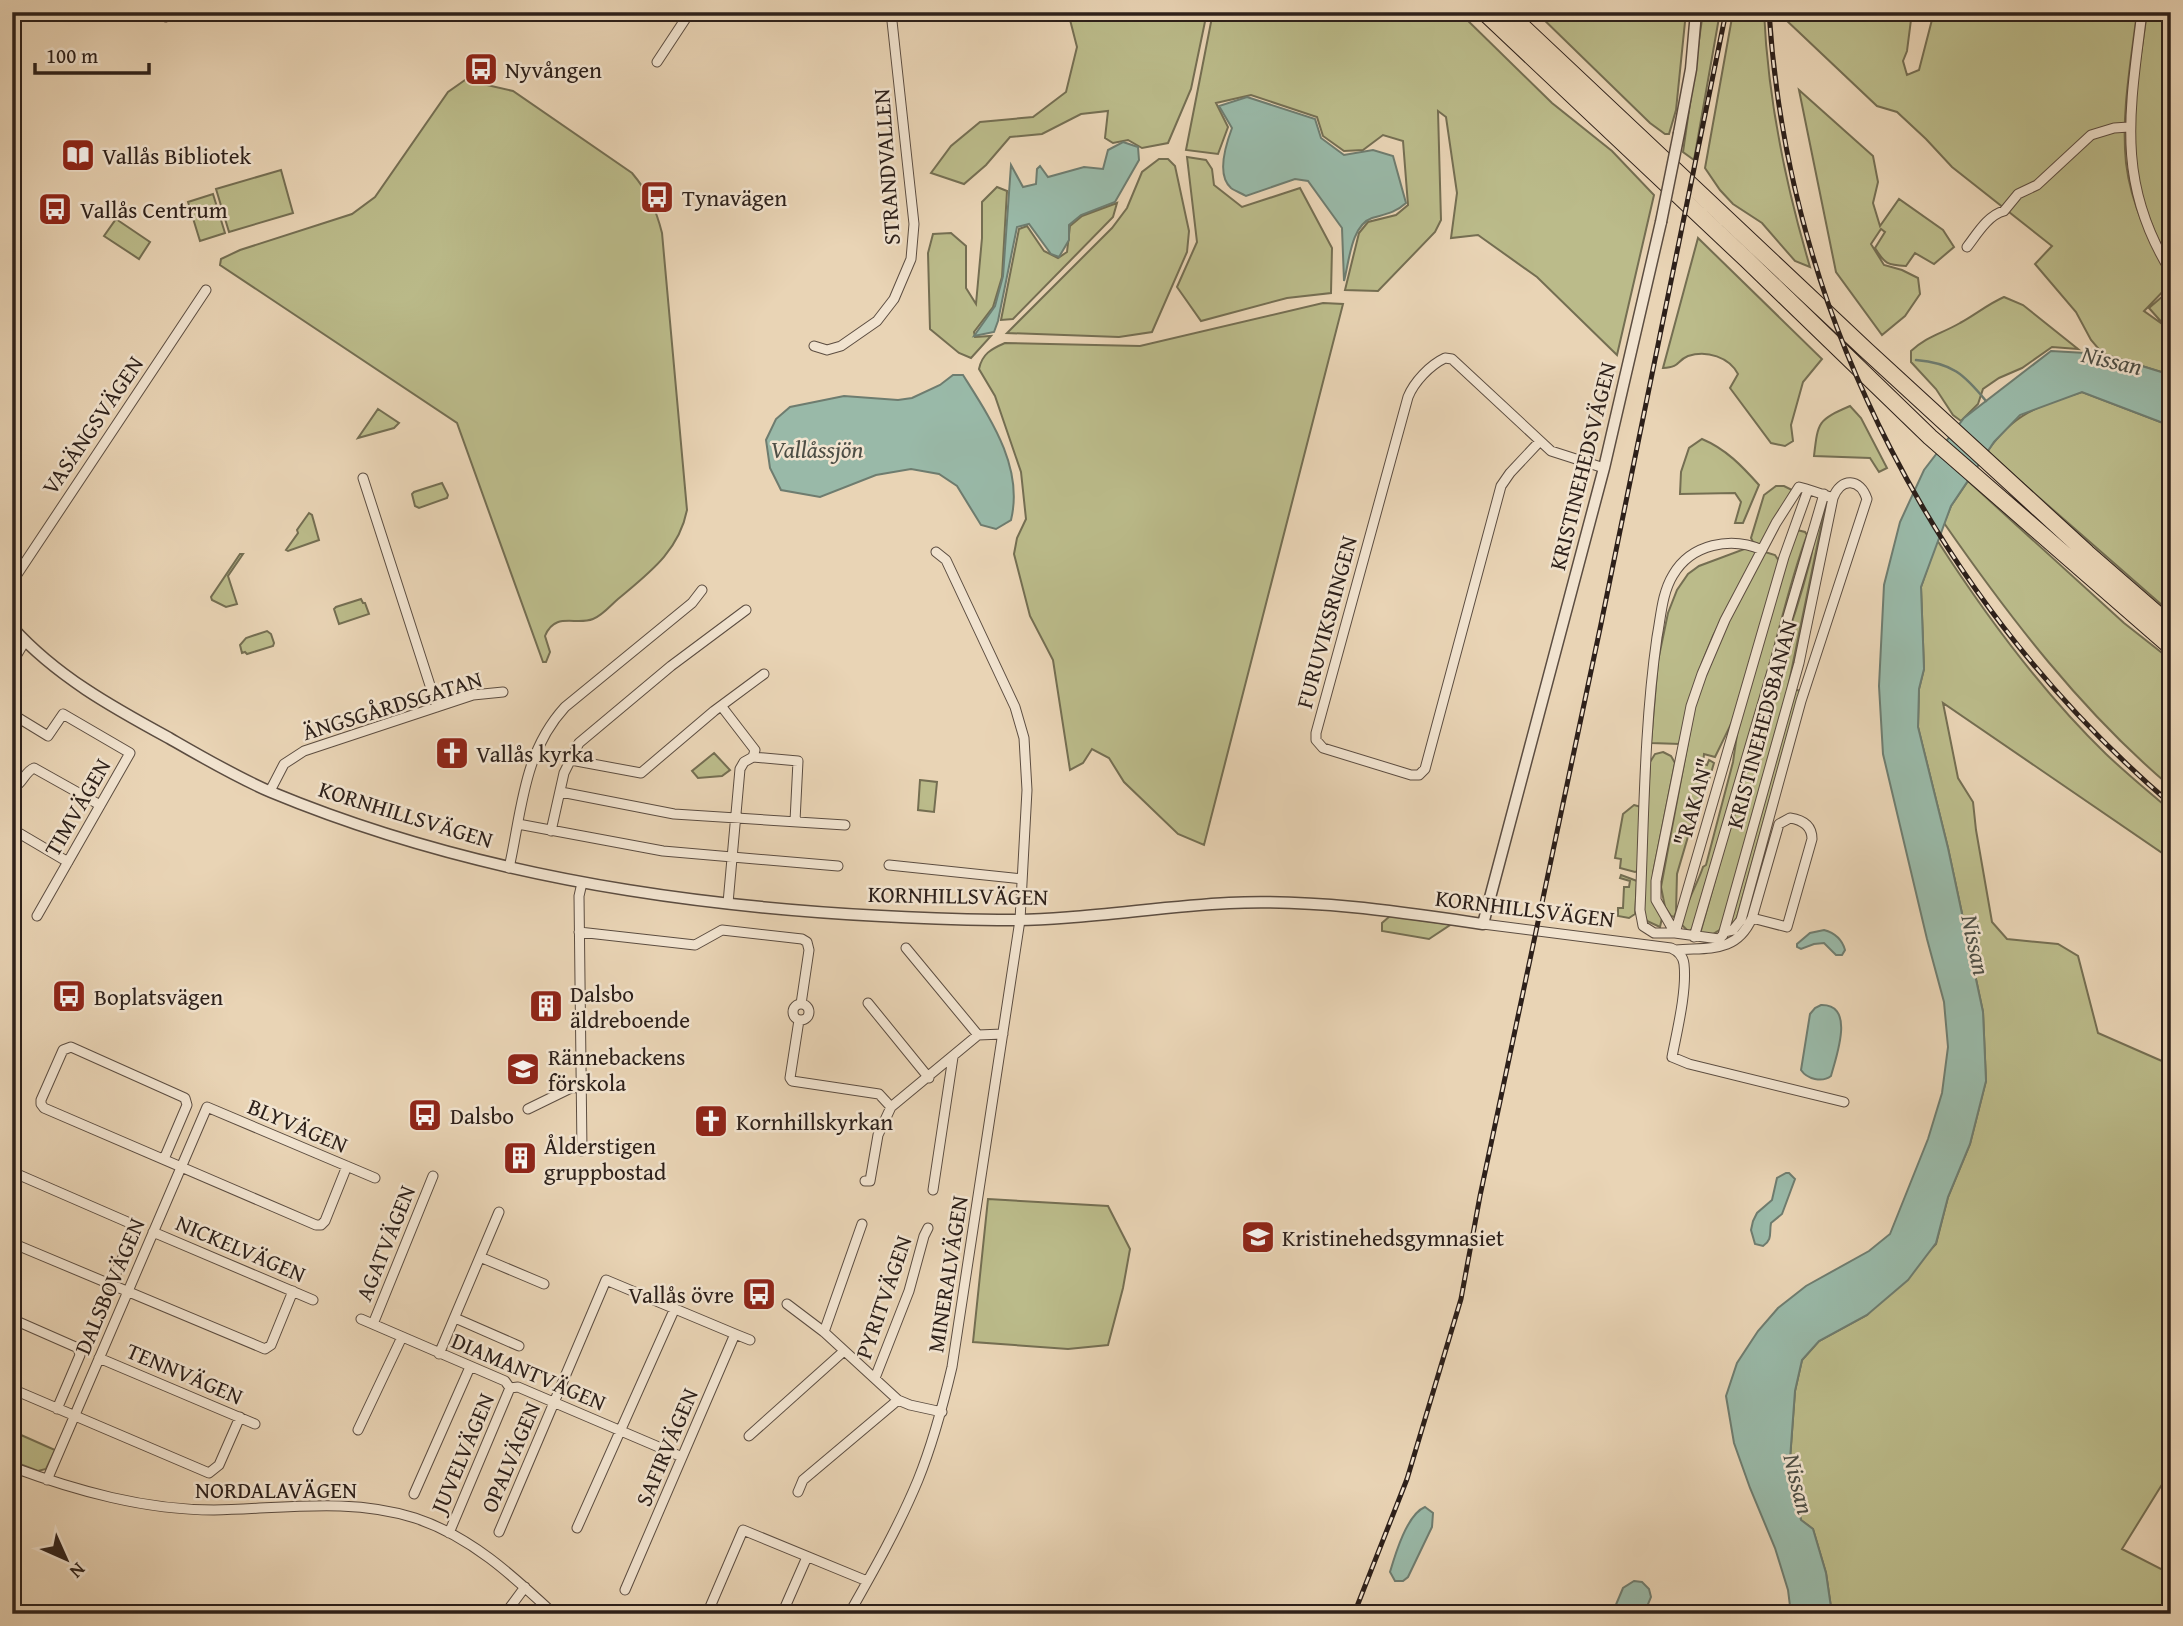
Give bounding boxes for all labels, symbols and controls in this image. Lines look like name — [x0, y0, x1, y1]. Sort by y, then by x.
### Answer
scale bar — [35, 32, 149, 76]
text: 100 m — [46, 40, 98, 71]
bus stop icon: Nyvången — [462, 50, 500, 88]
place label: Nyvången — [505, 53, 602, 86]
street label: STRANDVALLEN — [864, 88, 908, 246]
library icon: Vallås Bibliotek — [59, 136, 97, 174]
place label: Vallås Bibliotek — [102, 139, 252, 172]
bus stop icon: Tynavägen — [638, 178, 676, 216]
place label: Tynavägen — [682, 181, 787, 214]
bus stop icon: Vallås Centrum — [36, 190, 74, 228]
place label: Vallås Centrum — [80, 193, 228, 226]
water label: Nissan — [2077, 336, 2146, 384]
street label: VASÄNGSVÄGEN — [33, 349, 151, 501]
street label: KRISTINEHEDSVÄGEN — [1540, 359, 1624, 573]
water label: Vallåssjön — [771, 432, 864, 467]
street label: FURUVIKSRINGEN — [1287, 532, 1365, 712]
street label: KRISTINEHEDSBANAN — [1717, 616, 1805, 832]
street label: ÄNGSGÅRDSGATAN — [298, 662, 486, 748]
church icon: Vallås kyrka — [433, 734, 471, 772]
place label: Vallås kyrka — [476, 737, 594, 770]
street label: TIMVÄGEN — [36, 752, 118, 862]
street label: "RAKAN" — [1665, 754, 1721, 850]
street label: KORNHILLSVÄGEN — [315, 772, 497, 856]
street label: KORNHILLSVÄGEN — [868, 877, 1048, 913]
street label: KORNHILLSVÄGEN — [1433, 881, 1617, 935]
water label: Nissan — [1952, 910, 1999, 979]
bus stop icon: Boplatsvägen — [50, 977, 88, 1015]
place label: Dalsbo äldreboende — [570, 977, 690, 1036]
place label: Boplatsvägen — [94, 980, 223, 1013]
building icon: Dalsbo äldreboende — [527, 987, 565, 1025]
place label: Rännebackens förskola — [548, 1040, 685, 1099]
school or university icon: Rännebackens förskola — [504, 1050, 542, 1088]
street label: BLYVÄGEN — [243, 1089, 353, 1161]
bus stop icon: Dalsbo — [406, 1096, 444, 1134]
place label: Dalsbo — [450, 1099, 514, 1132]
church icon: Kornhillskyrkan — [692, 1102, 730, 1140]
place label: Kornhillskyrkan — [736, 1105, 893, 1138]
place label: Ålderstigen gruppbostad — [544, 1129, 667, 1188]
building icon: Ålderstigen gruppbostad — [501, 1139, 539, 1177]
street label: AGATVÄGEN — [347, 1180, 423, 1306]
street label: MINERALVÄGEN — [918, 1193, 976, 1355]
street label: NICKELVÄGEN — [171, 1206, 311, 1290]
street label: DALSBOVÄGEN — [65, 1213, 153, 1359]
school or university icon: Kristinehedsgymnasiet — [1239, 1218, 1277, 1256]
place label: Kristinehedsgymnasiet — [1282, 1221, 1504, 1254]
street label: PYRITVÄGEN — [846, 1231, 920, 1363]
bus stop icon: Vallås övre — [740, 1275, 778, 1313]
place label: Vallås övre — [628, 1278, 734, 1311]
street label: DIAMANTVÄGEN — [447, 1324, 611, 1418]
street label: TENNVÄGEN — [122, 1334, 248, 1412]
street label: SAFIRVÄGEN — [626, 1383, 706, 1511]
street label: JUVELVÄGEN — [421, 1388, 502, 1521]
street label: OPALVÄGEN — [472, 1397, 548, 1517]
water label: Nissan — [1774, 1449, 1823, 1518]
street label: NORDALAVÄGEN — [195, 1473, 357, 1506]
north arrow — [32, 1524, 102, 1594]
text: N — [63, 1557, 92, 1586]

